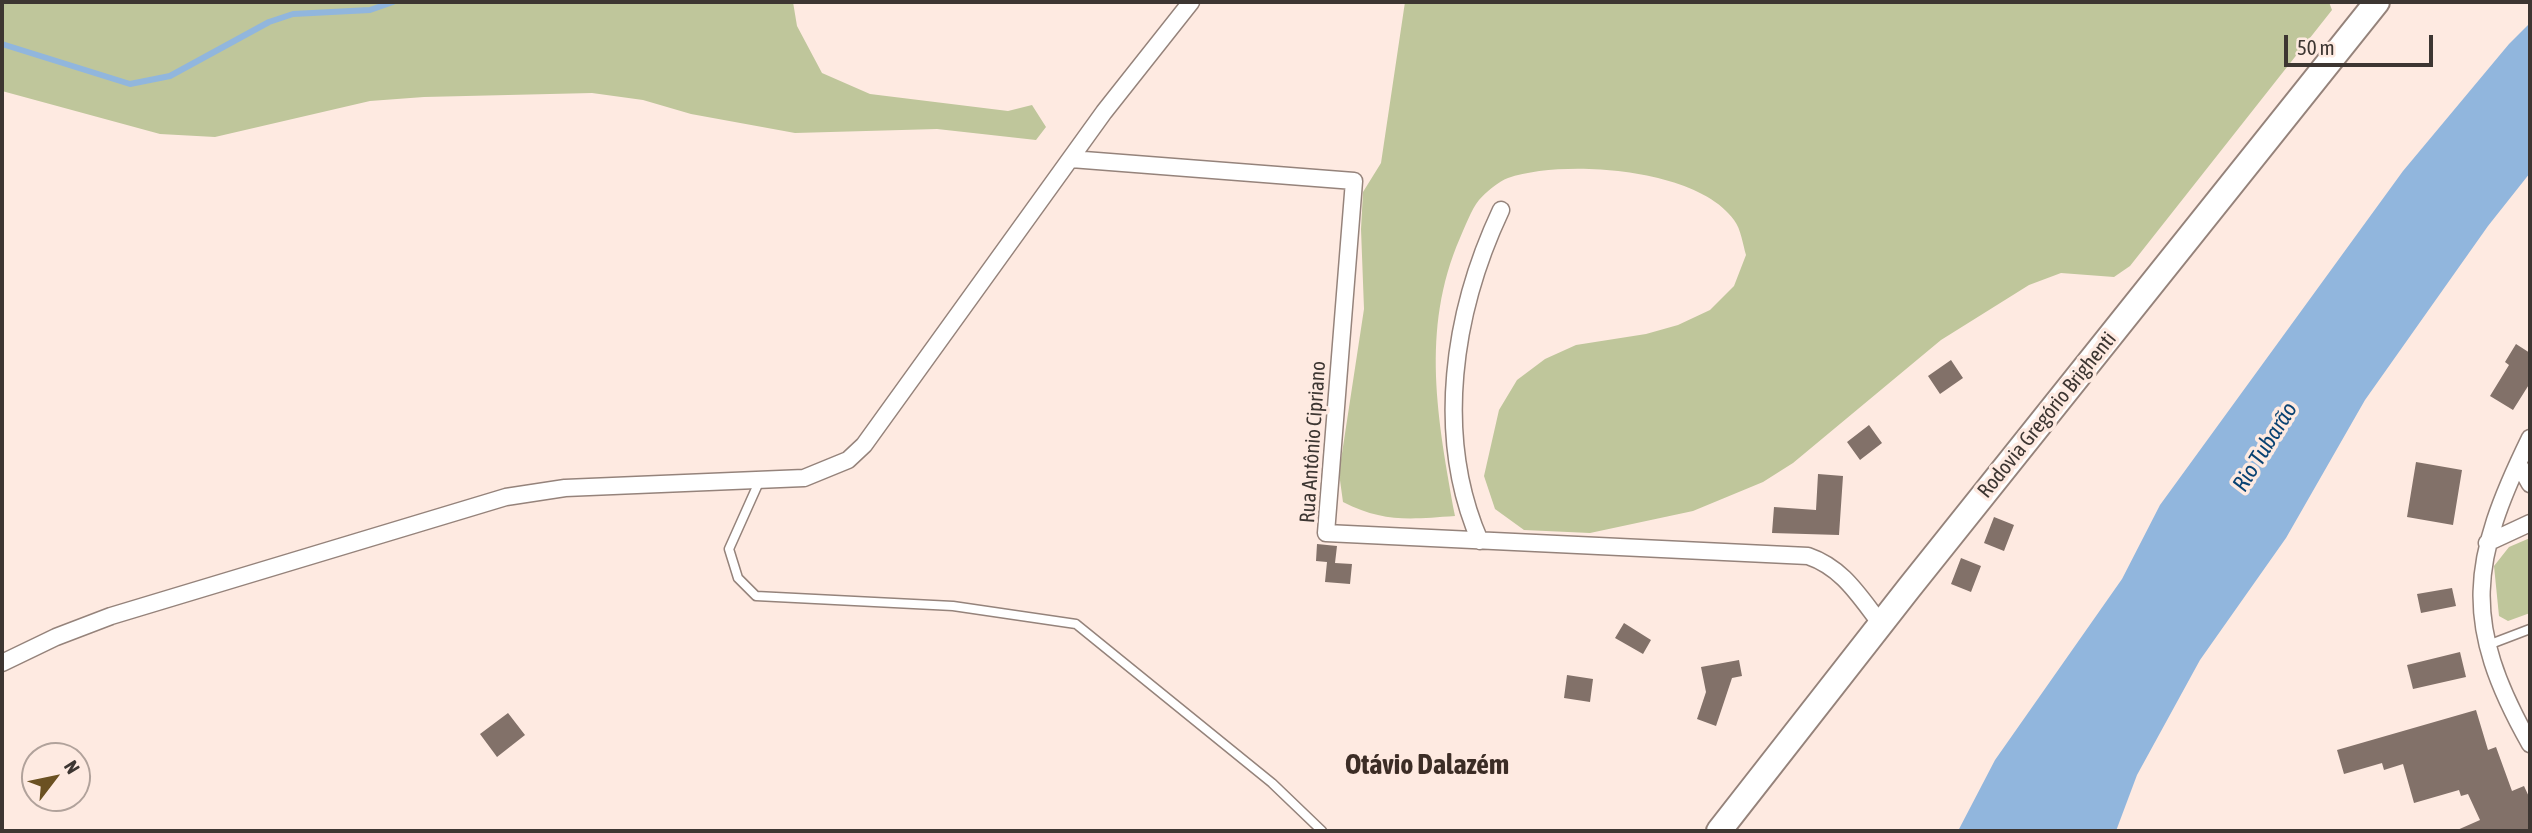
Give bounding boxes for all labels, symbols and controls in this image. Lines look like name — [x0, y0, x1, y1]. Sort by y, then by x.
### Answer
scale bar — [2287, 21, 2436, 65]
text: 50 m — [2297, 35, 2335, 59]
street label: Rodovia Gregório Brighenti — [1972, 327, 2122, 503]
street label: Rua Antônio Cipriano — [1295, 360, 1331, 524]
water label: Rio Tubarão — [2227, 397, 2303, 497]
north arrow — [21, 742, 91, 812]
district label: Otávio Dalazém — [1345, 748, 1509, 782]
text: N — [60, 756, 84, 778]

